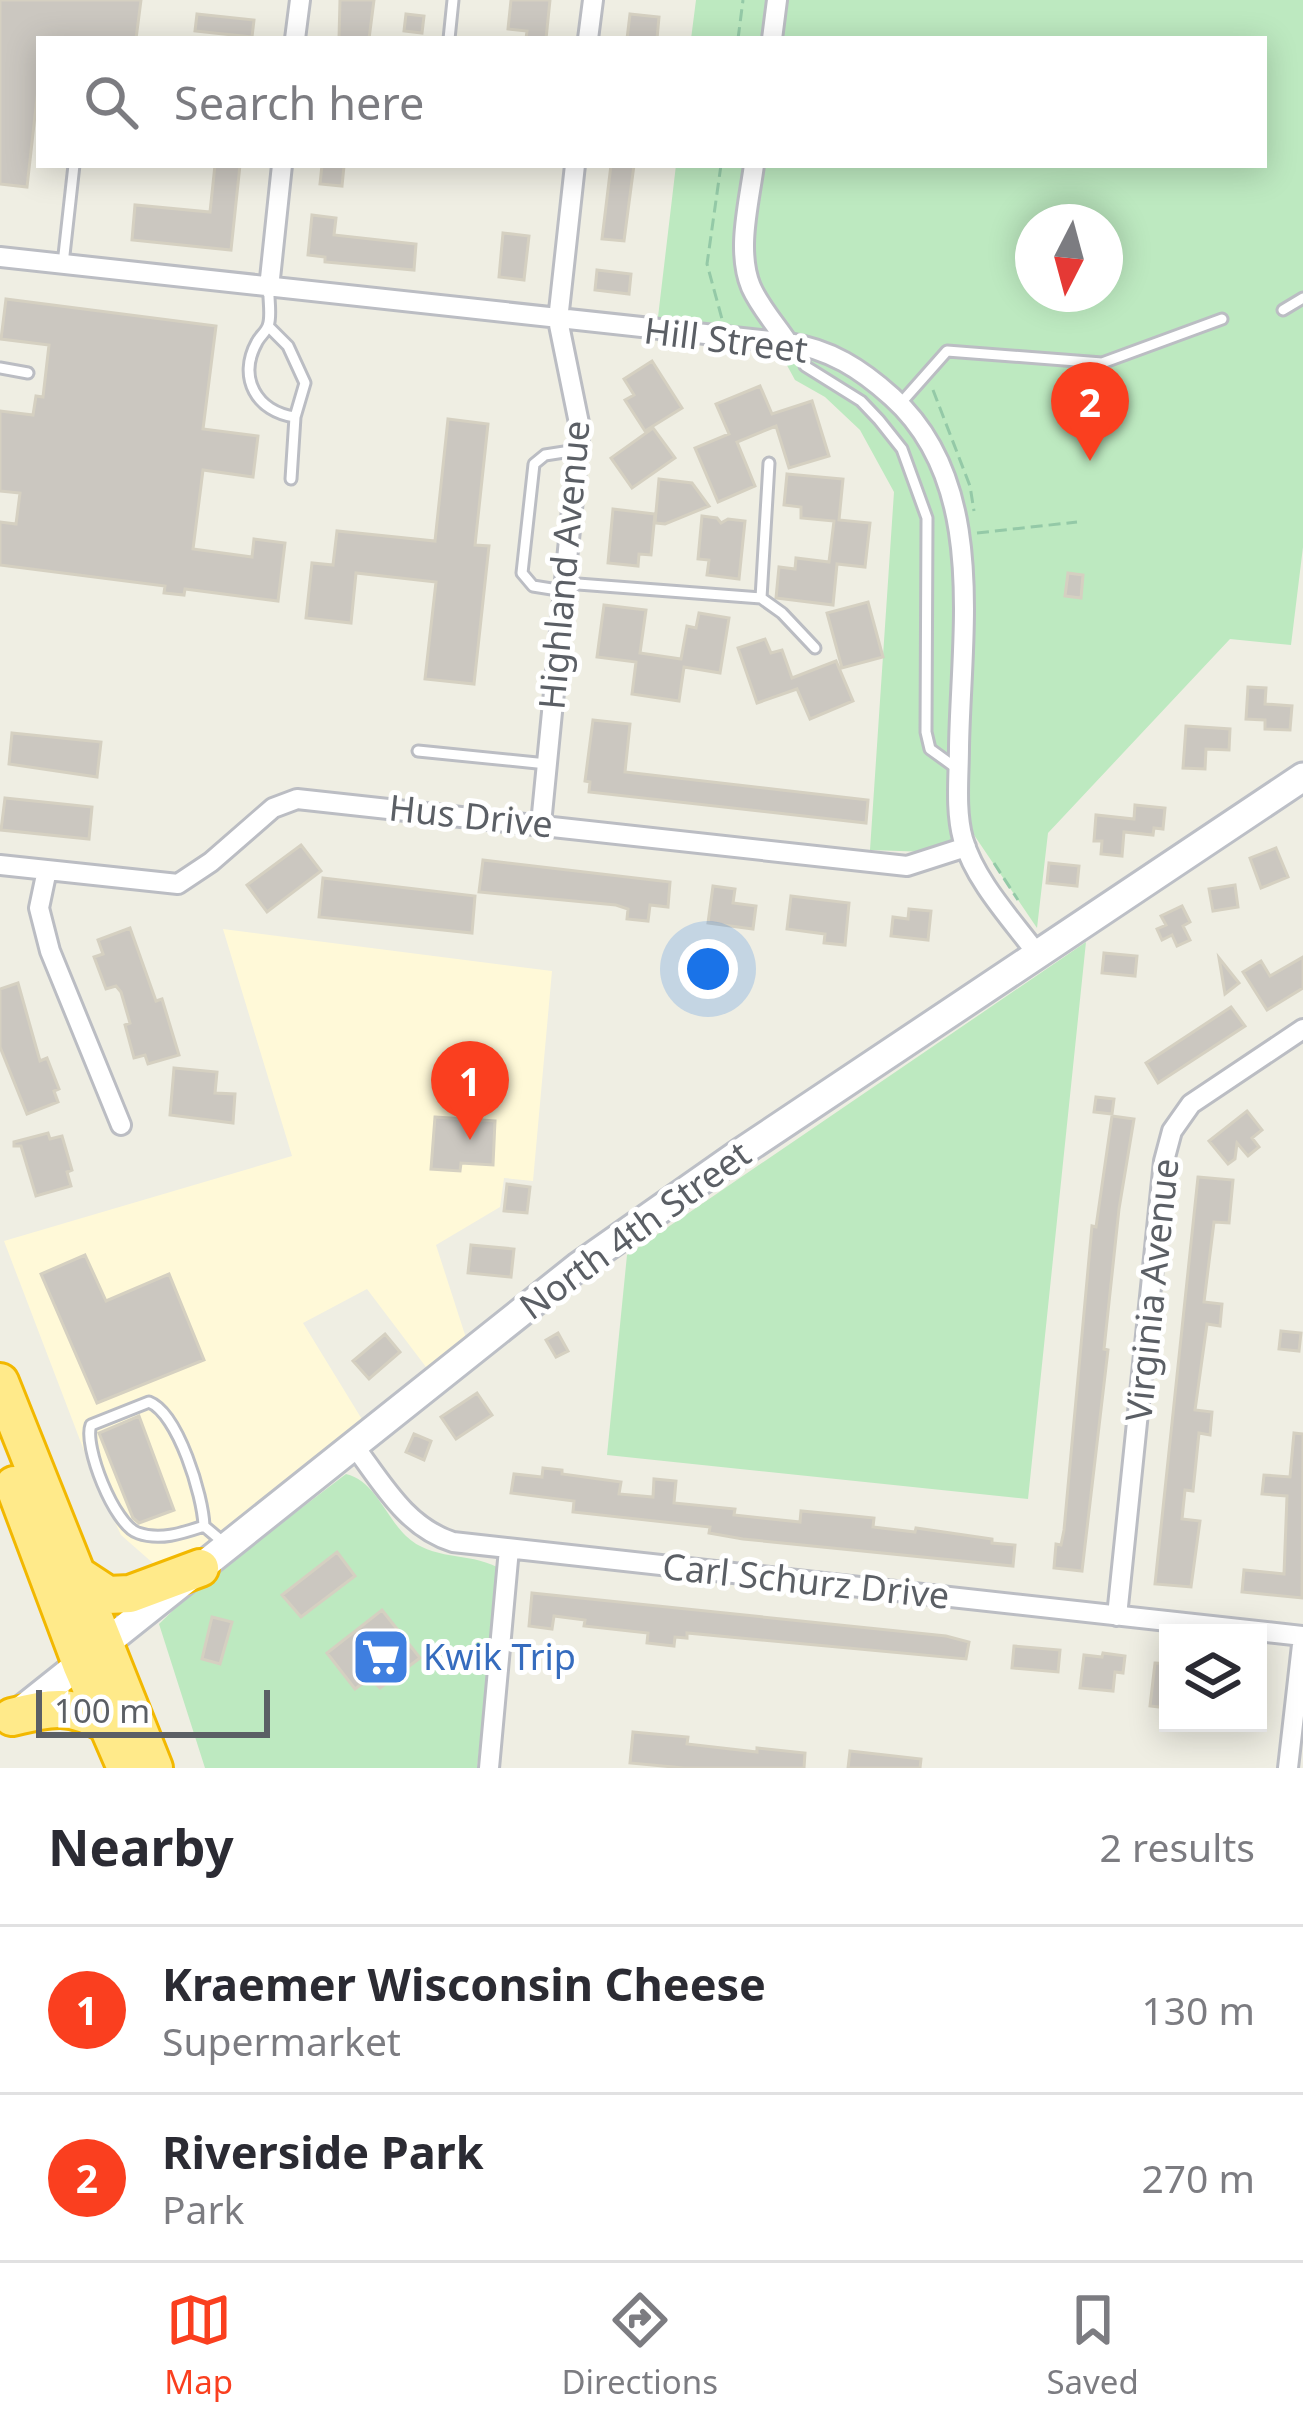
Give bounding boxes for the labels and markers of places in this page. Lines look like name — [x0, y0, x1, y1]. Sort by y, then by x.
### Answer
pin: 2 — [1051, 362, 1129, 461]
pin: 1 — [431, 1041, 509, 1140]
supermarket icon: Kwik Trip — [350, 1626, 412, 1688]
place label: Kwik Trip — [423, 1632, 576, 1681]

